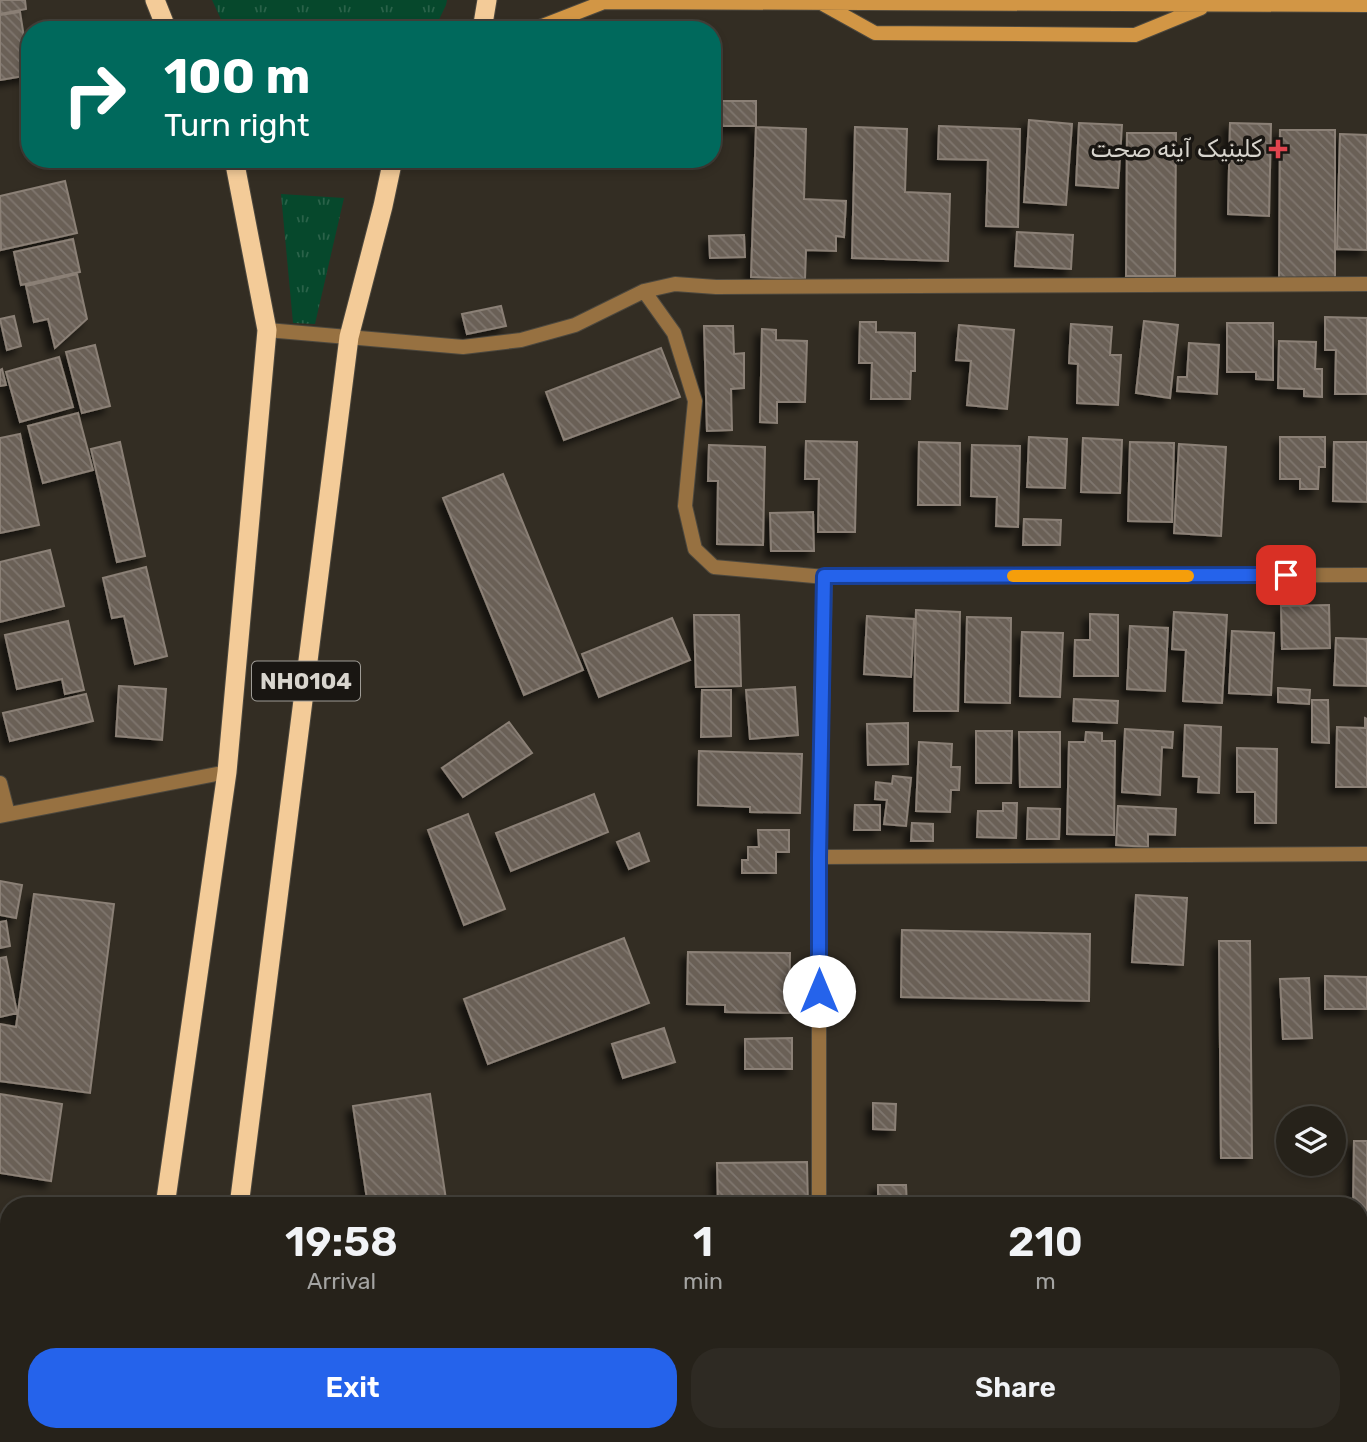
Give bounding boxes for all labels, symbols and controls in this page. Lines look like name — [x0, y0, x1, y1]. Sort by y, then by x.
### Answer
text: 100 m — [164, 47, 310, 105]
icon: right — [49, 49, 140, 140]
text: Turn right — [164, 106, 309, 144]
place label: کلینیک آینه صحت — [1090, 135, 1262, 163]
marker: کلینیک آینه صحت — [1268, 139, 1288, 159]
pin — [1256, 545, 1316, 605]
icon: arrive — [1267, 556, 1305, 594]
road number: NH0104 — [252, 662, 360, 701]
position arrow — [782, 954, 856, 1028]
map controls — [1276, 1106, 1346, 1176]
button: layers — [1276, 1106, 1346, 1176]
text: 19:58 — [285, 1217, 398, 1267]
text: 1 — [693, 1217, 713, 1267]
text: 210 — [1008, 1217, 1083, 1267]
text: Arrival — [307, 1267, 376, 1295]
text: min — [683, 1267, 723, 1295]
text: m — [1035, 1267, 1056, 1295]
button: Exit — [28, 1348, 677, 1428]
button: Share — [691, 1348, 1340, 1428]

